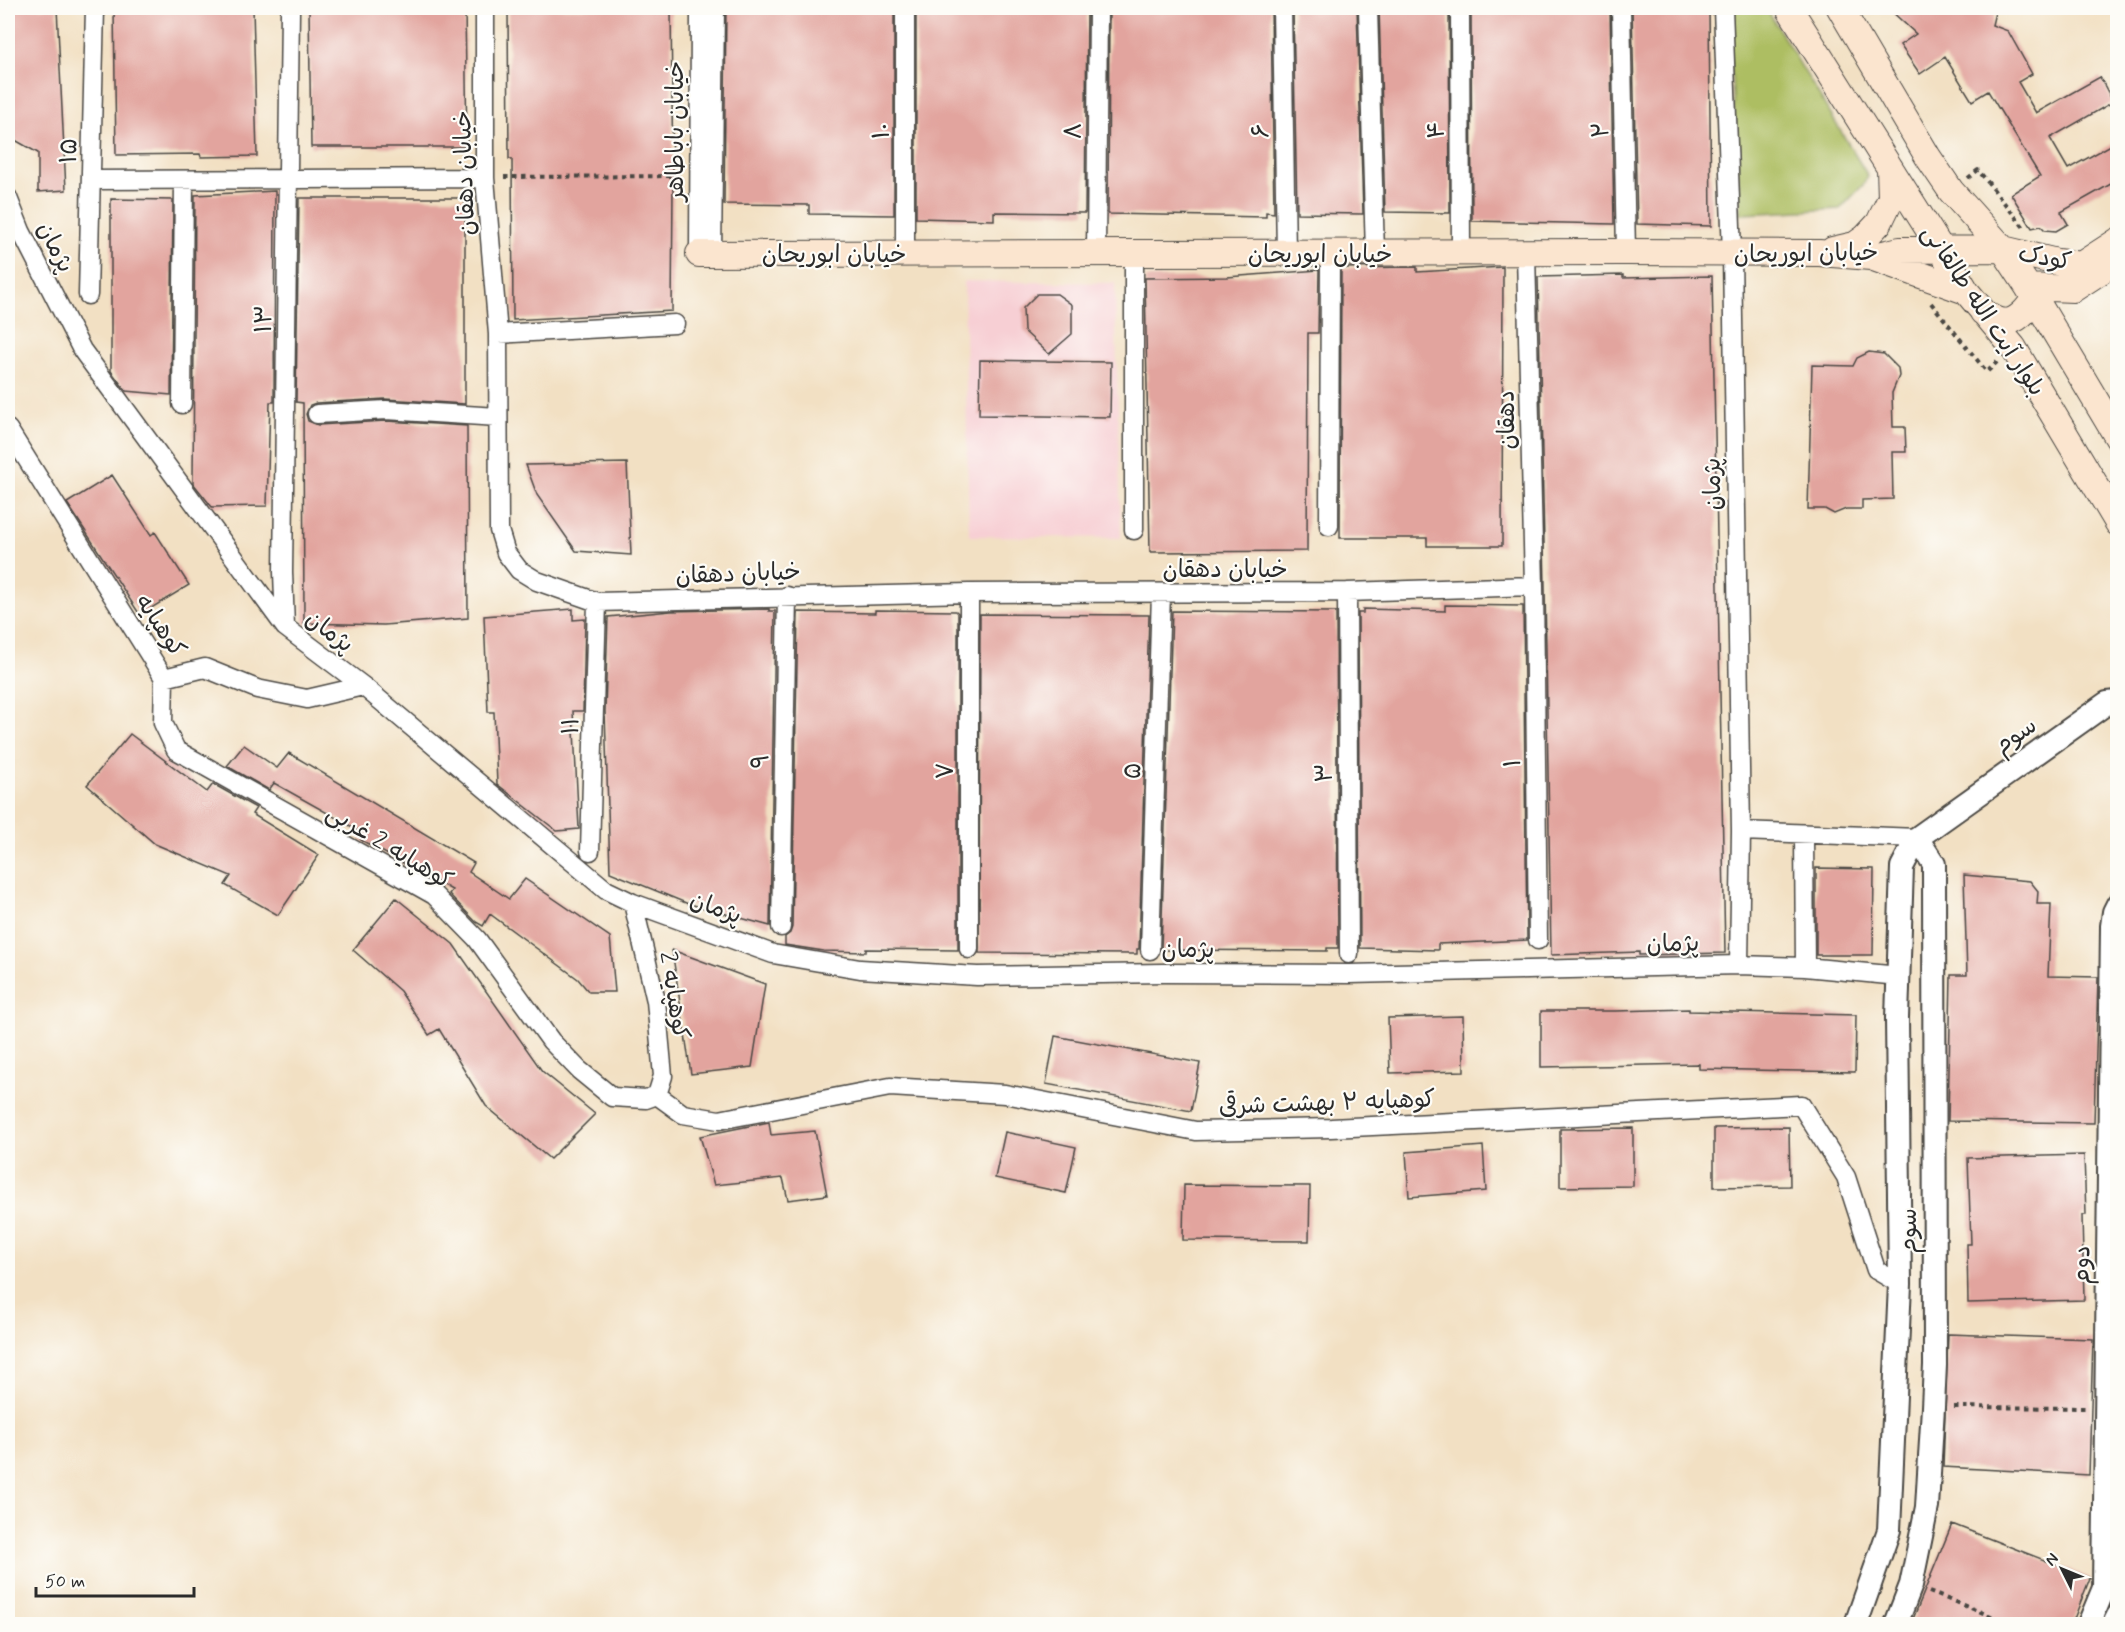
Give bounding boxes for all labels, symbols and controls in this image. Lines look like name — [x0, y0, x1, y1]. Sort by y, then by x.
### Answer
street label: خیابان باباطاهر — [661, 61, 692, 203]
street label: خیابان دهقان — [448, 110, 483, 236]
street label: ۴ — [1422, 121, 1453, 139]
street label: ۲ — [1586, 122, 1617, 138]
street label: ۱۰ — [867, 123, 898, 139]
street label: ۸ — [1059, 123, 1090, 139]
street label: ۶ — [1246, 123, 1277, 139]
street label: ۱۵ — [54, 138, 85, 164]
street label: پژمان — [29, 217, 80, 278]
street label: بلوار آیت الله طالقانی — [1914, 219, 2052, 403]
street label: خیابان ابوریحان — [1733, 238, 1879, 271]
street label: کودک — [2016, 239, 2074, 278]
street label: خیابان ابوریحان — [762, 240, 906, 271]
street label: خیابان ابوریحان — [1248, 240, 1392, 271]
street label: ۱۳ — [249, 305, 280, 333]
street label: دهقان — [1491, 390, 1524, 450]
street label: پژمان — [1698, 457, 1729, 511]
street label: خیابان دهقان — [1162, 555, 1288, 586]
street label: خیابان دهقان — [675, 557, 801, 592]
street label: کوهپایه — [127, 588, 192, 664]
street label: پژمان — [299, 604, 360, 660]
street label: سوم — [1988, 710, 2044, 763]
street label: ۱۱ — [556, 717, 587, 735]
street label: ۹ — [746, 753, 777, 769]
street label: ۱ — [1498, 758, 1529, 768]
street label: ۵ — [1118, 762, 1149, 780]
street label: ۷ — [931, 763, 962, 779]
street label: ۳ — [1310, 763, 1341, 783]
street label: کوهپایه 2 غربی — [320, 797, 458, 897]
street label: پژمان — [685, 885, 746, 932]
street label: پژمان — [1646, 929, 1700, 960]
street label: پژمان — [1162, 935, 1214, 966]
street label: کوهپایه 2 — [651, 949, 696, 1042]
street label: کوهپایه ۲ بهشت شرقی — [1218, 1083, 1436, 1123]
street label: سوم — [1894, 1208, 1926, 1254]
street label: دوم — [2067, 1245, 2100, 1285]
north arrow — [2032, 1539, 2092, 1599]
text: N — [2041, 1549, 2063, 1571]
scale bar — [36, 1560, 194, 1598]
text: 50 m — [45, 1570, 85, 1594]

